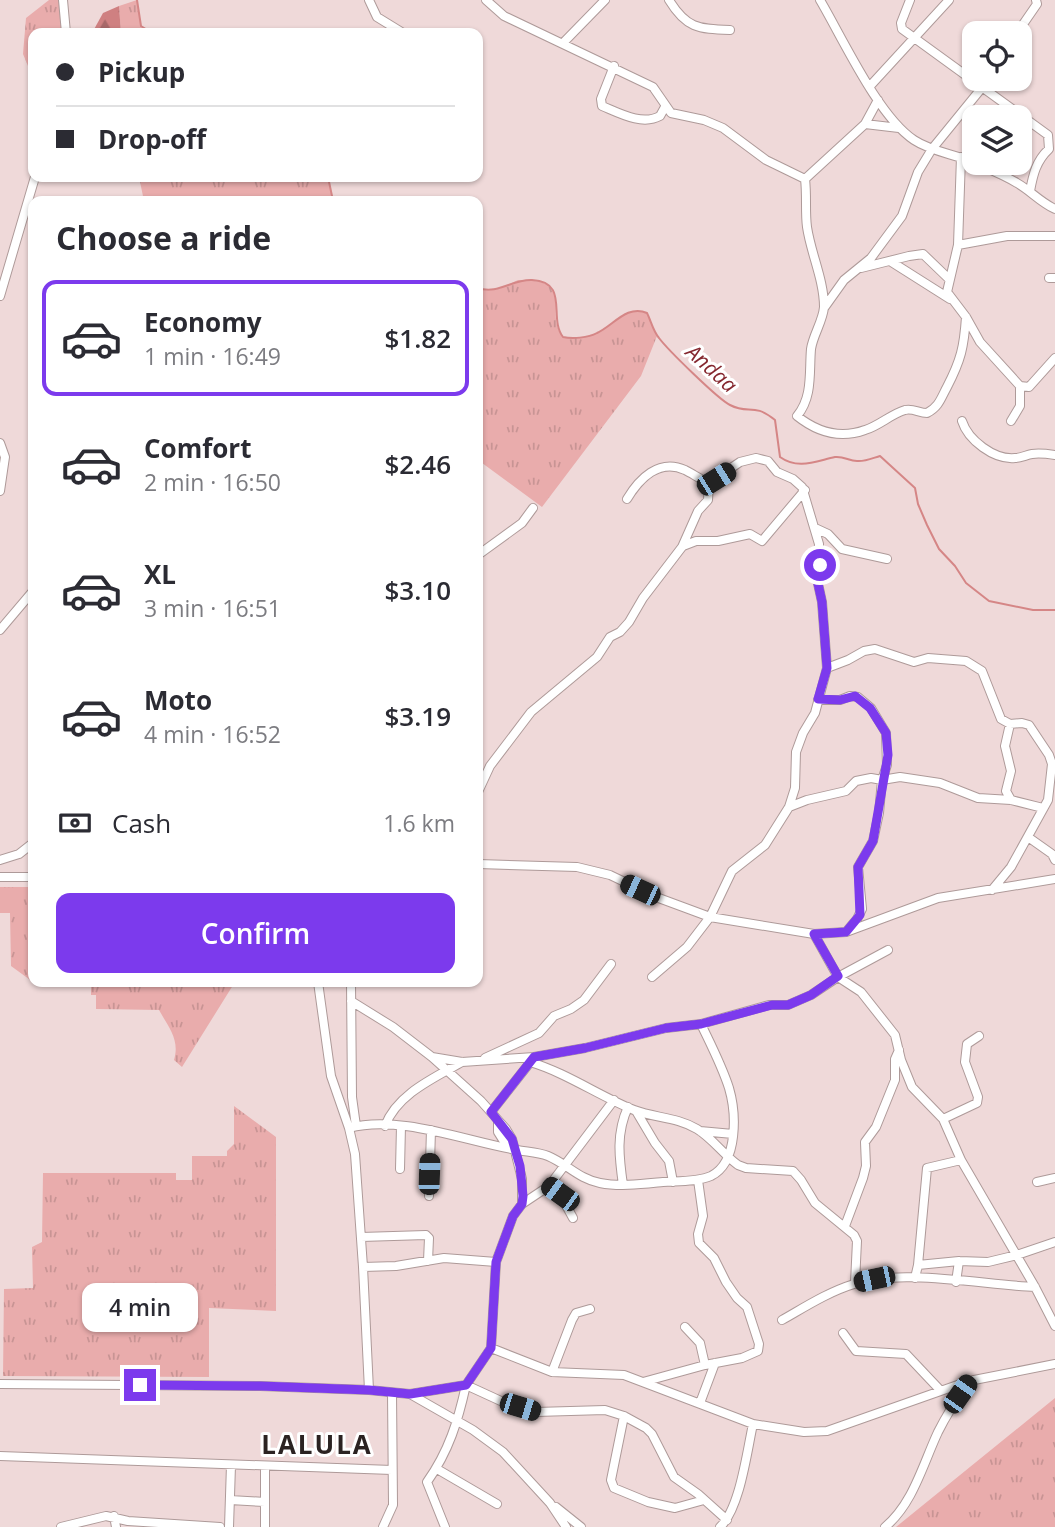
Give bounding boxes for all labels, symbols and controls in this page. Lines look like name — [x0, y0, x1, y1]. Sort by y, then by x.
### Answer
map controls — [962, 21, 1032, 175]
button: locate — [962, 21, 1032, 91]
text: Pickup — [98, 54, 185, 90]
button: layers — [962, 105, 1032, 175]
text: Drop-off — [98, 121, 206, 157]
text: Choose a ride — [56, 216, 271, 259]
text: Economy — [144, 304, 262, 340]
icon: car — [60, 307, 123, 370]
text: $1.82 — [384, 320, 451, 356]
water label: Andaa — [679, 336, 744, 398]
text: 1 min · 16:49 — [144, 340, 281, 372]
text: Comfort — [144, 430, 251, 466]
icon: car — [60, 433, 123, 496]
text: $2.46 — [384, 446, 451, 482]
car — [693, 459, 740, 499]
text: 2 min · 16:50 — [144, 466, 281, 498]
route start — [804, 549, 836, 581]
text: XL — [144, 556, 176, 592]
icon: car — [60, 559, 123, 622]
text: $3.10 — [384, 572, 451, 608]
text: 3 min · 16:51 — [144, 592, 281, 624]
text: Moto — [144, 682, 212, 718]
icon: car — [60, 685, 123, 748]
text: $3.19 — [384, 698, 451, 734]
text: 4 min · 16:52 — [144, 718, 281, 750]
icon: cash — [56, 804, 94, 842]
text: Cash — [112, 805, 171, 841]
text: 1.6 km — [383, 807, 455, 839]
car — [617, 872, 664, 908]
button: Confirm — [56, 893, 455, 973]
car — [418, 1153, 441, 1195]
car — [537, 1173, 584, 1215]
car — [852, 1264, 897, 1294]
callout: 4 min — [82, 1284, 198, 1332]
text: 4 min — [109, 1291, 171, 1323]
route end — [124, 1369, 156, 1401]
car — [940, 1371, 981, 1417]
car — [497, 1391, 544, 1423]
district label: LALULA — [261, 1426, 373, 1462]

